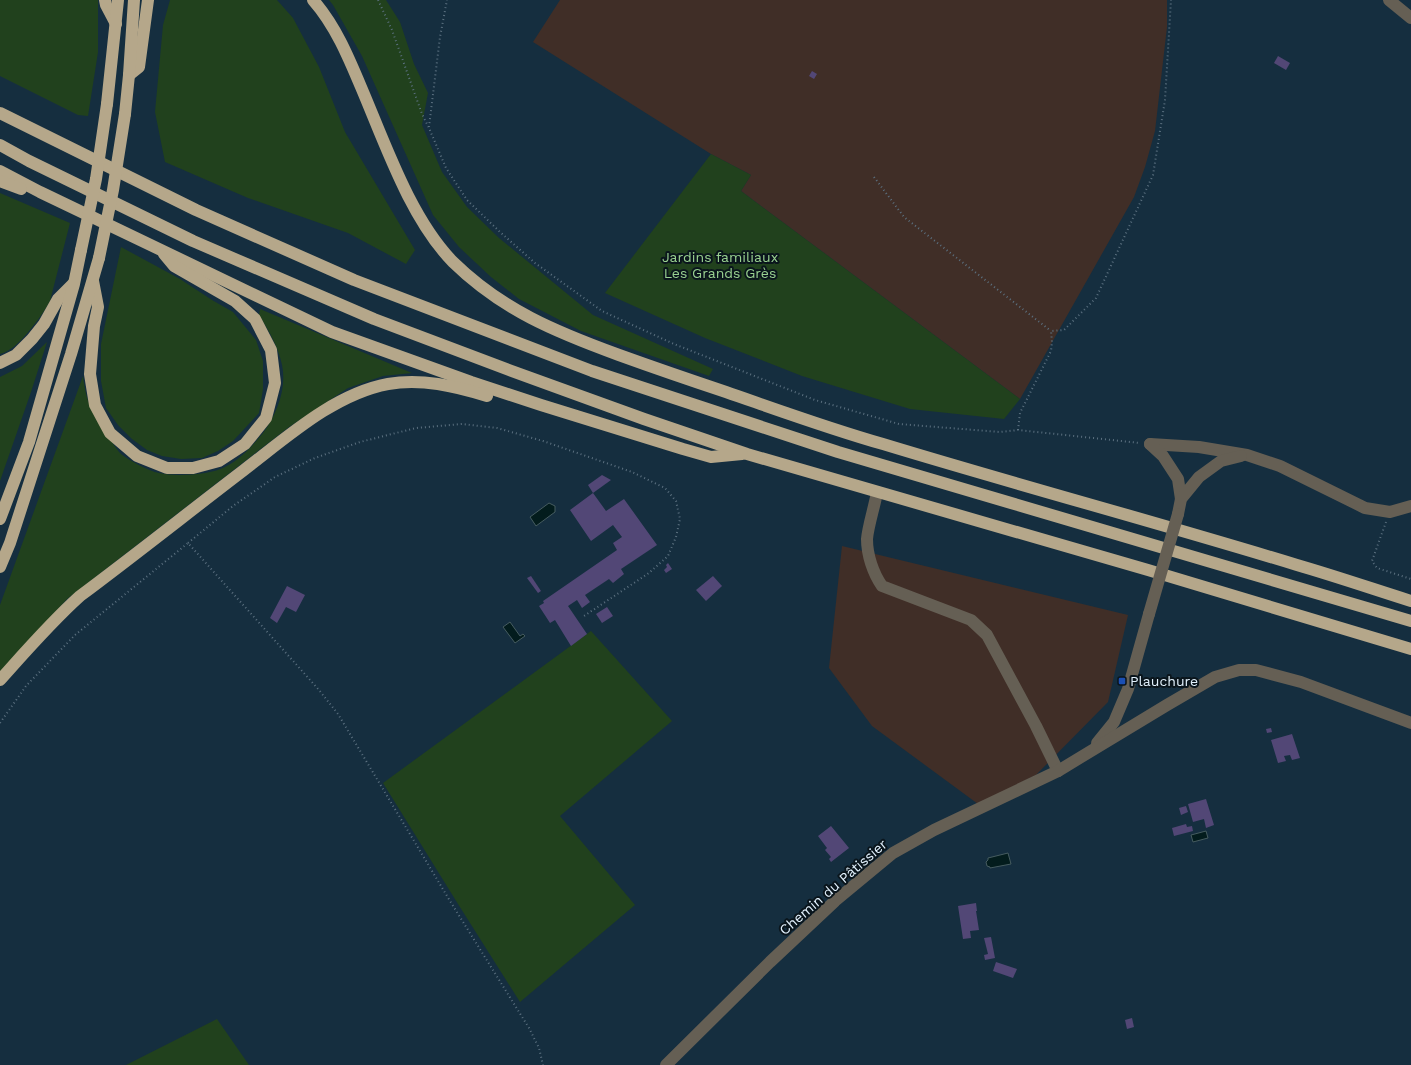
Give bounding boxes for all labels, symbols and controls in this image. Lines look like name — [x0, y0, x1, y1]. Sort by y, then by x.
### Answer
park label: Jardins familiaux Les Grands Grès — [662, 249, 778, 281]
place label: Plauchure — [1130, 673, 1198, 689]
marker: Plauchure — [1117, 676, 1127, 686]
street label: Chemin du Pâtissier — [776, 836, 890, 938]

